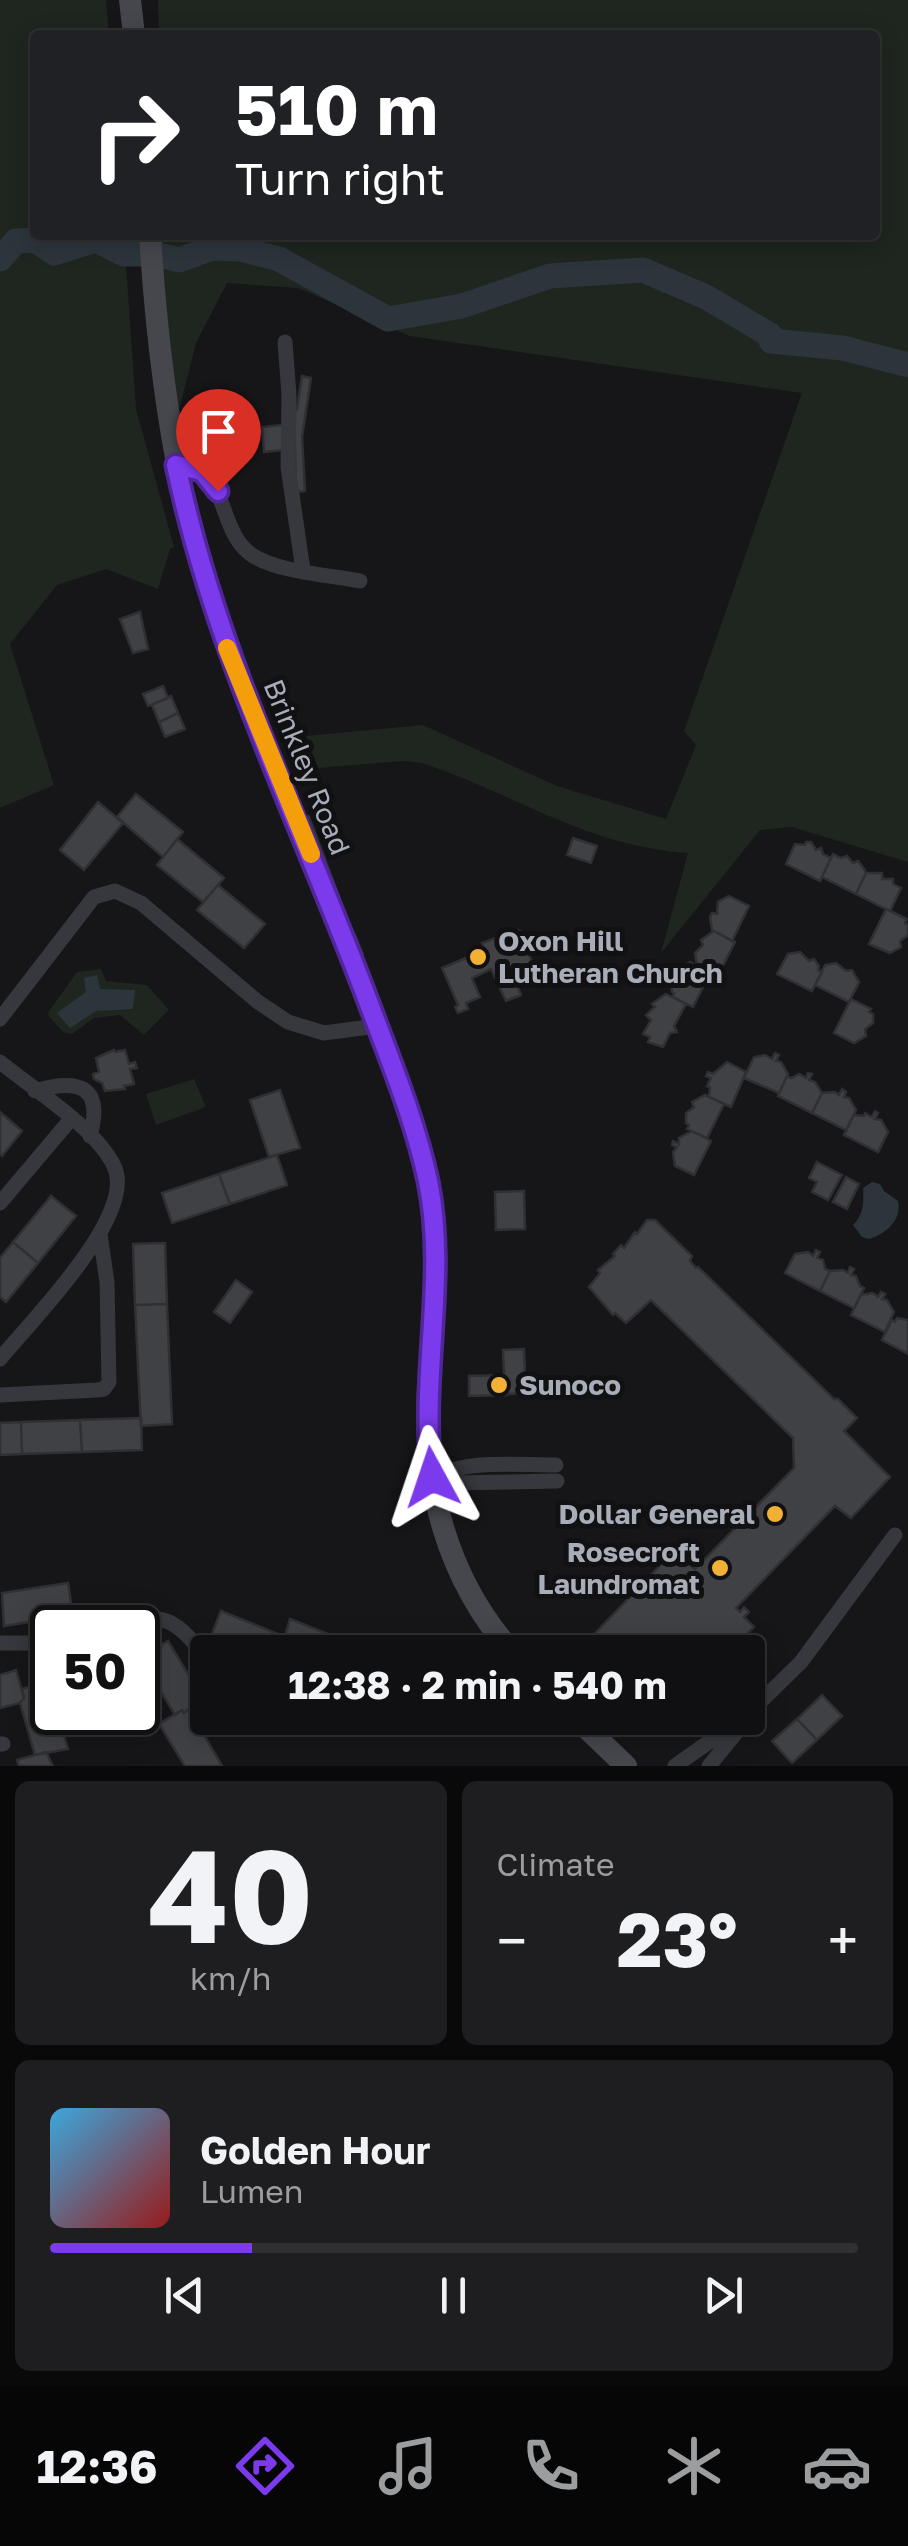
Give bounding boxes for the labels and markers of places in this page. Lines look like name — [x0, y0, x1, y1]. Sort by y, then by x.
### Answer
pin — [176, 389, 261, 492]
place label: Oxon Hill Lutheran Church — [498, 924, 723, 989]
marker: Oxon Hill Lutheran Church — [467, 946, 489, 968]
place label: Sunoco — [519, 1368, 621, 1401]
marker: Sunoco — [488, 1374, 510, 1396]
place label: Dollar General — [559, 1497, 755, 1530]
marker: Dollar General — [764, 1503, 786, 1525]
place label: Rosecroft Laundromat — [537, 1535, 700, 1600]
marker: Rosecroft Laundromat — [709, 1557, 731, 1579]

